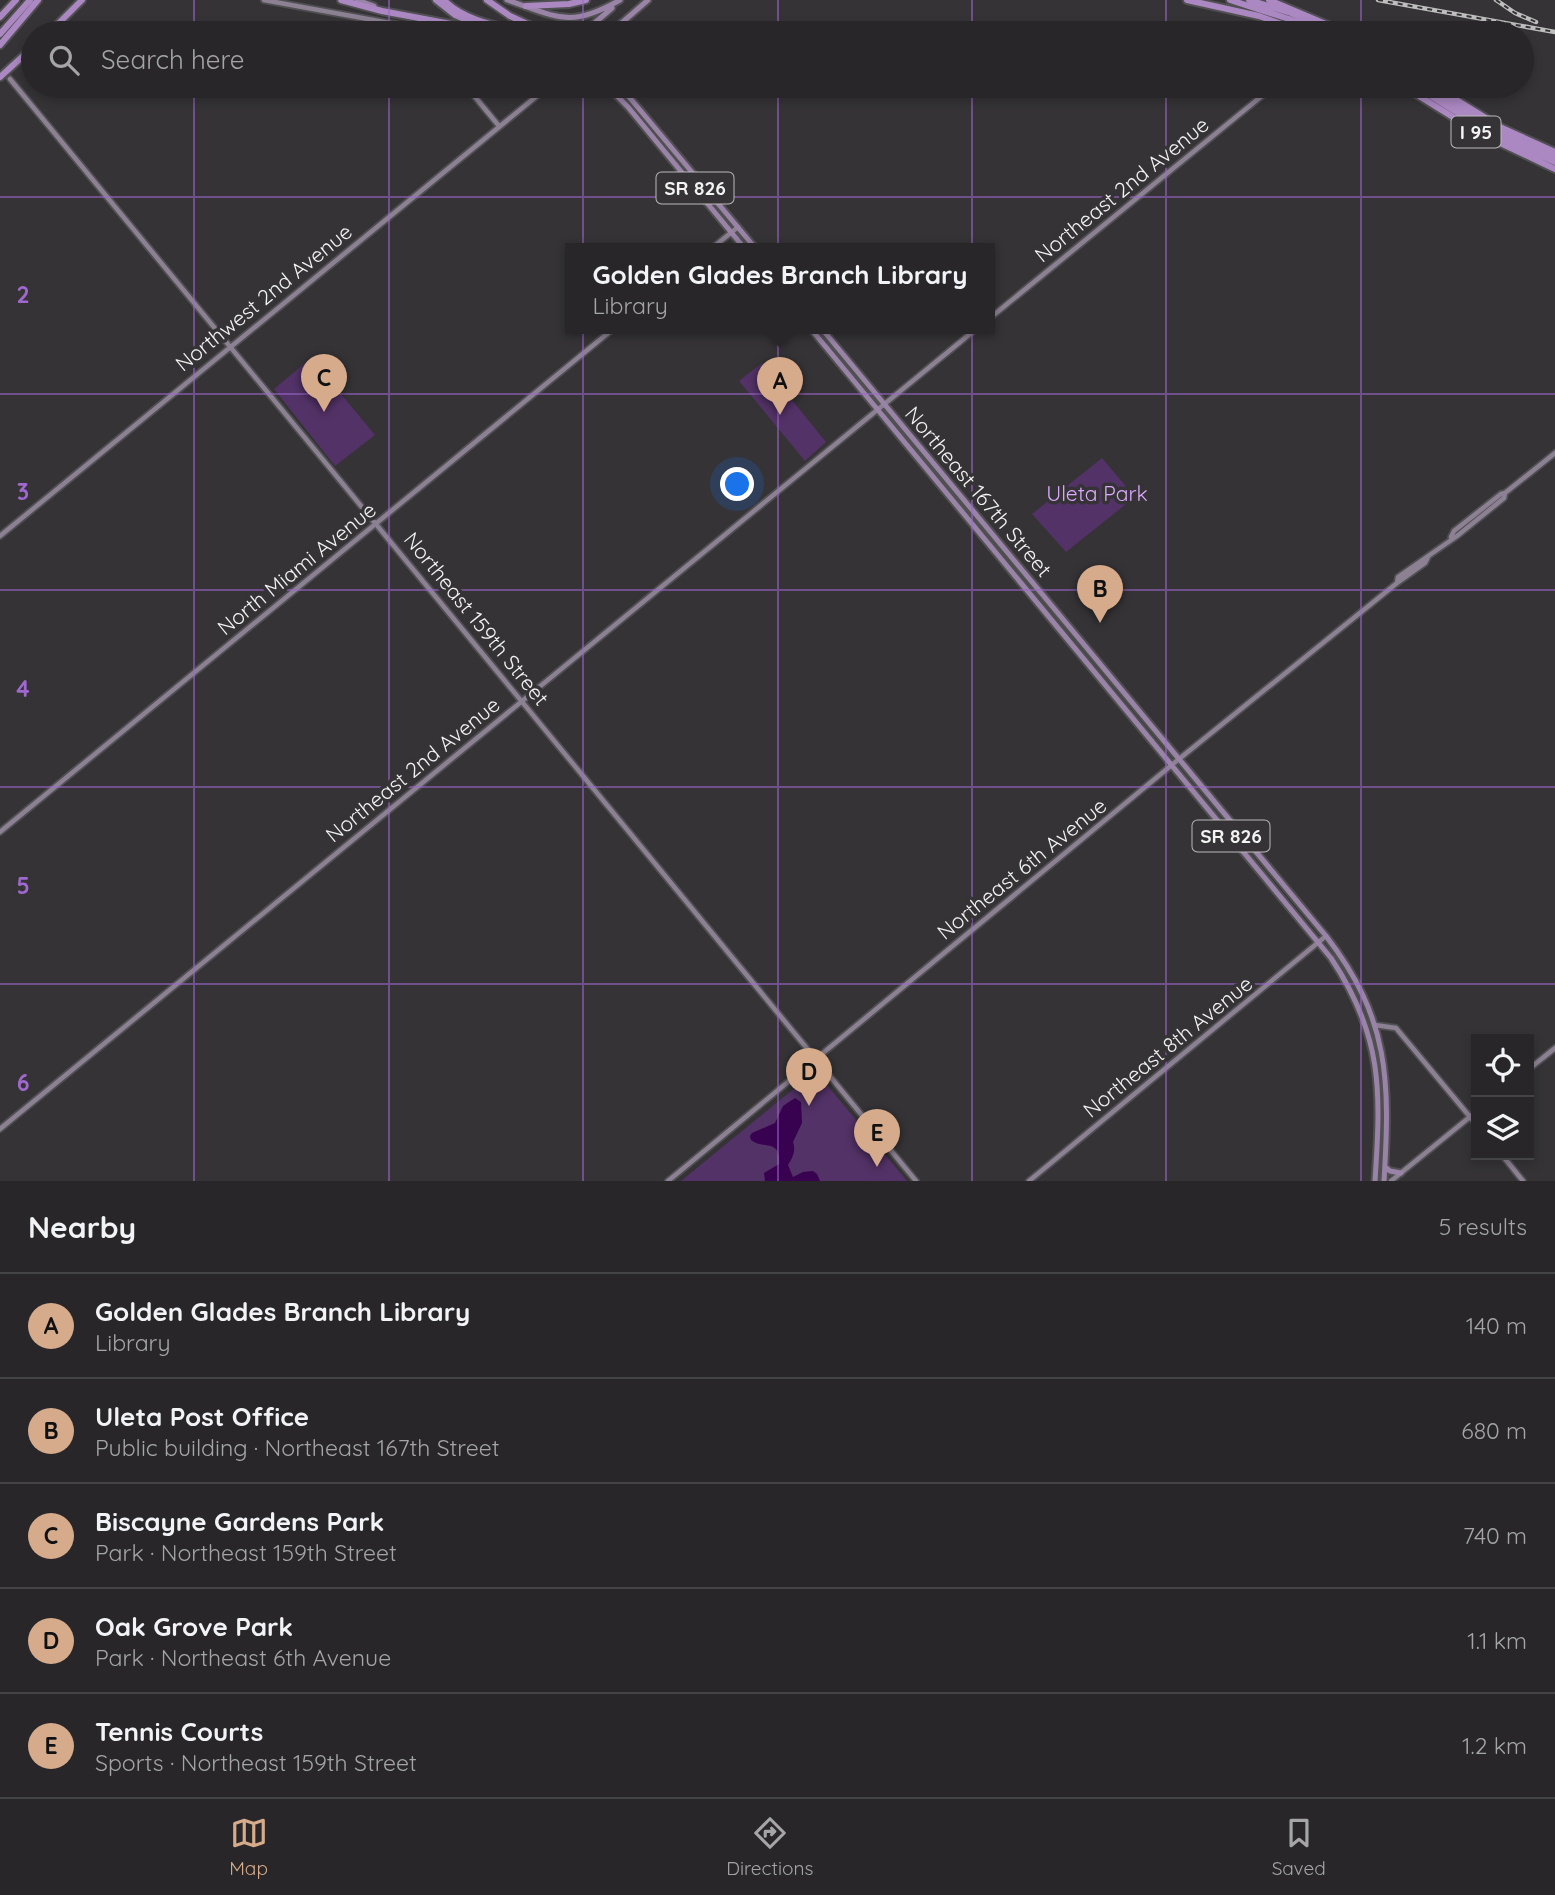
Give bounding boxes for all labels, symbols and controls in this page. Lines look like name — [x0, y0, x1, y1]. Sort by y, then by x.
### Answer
search box — [21, 21, 1534, 98]
icon: search — [45, 41, 83, 79]
text: Search here — [101, 43, 245, 76]
street label: Northeast 2nd Avenue — [1029, 111, 1214, 267]
road number: I 95 — [1452, 116, 1500, 148]
road number: SR 826 — [656, 172, 734, 204]
street label: Northwest 2nd Avenue — [170, 218, 357, 376]
popup — [565, 243, 995, 334]
text: Golden Glades Branch Library — [592, 258, 968, 291]
text: 2 — [16, 280, 30, 309]
text: Library — [592, 291, 668, 320]
pin: C — [301, 354, 347, 412]
pin: A — [757, 357, 803, 415]
street label: Northeast 167th Street — [900, 401, 1058, 582]
your location — [720, 467, 754, 501]
text: 3 — [17, 477, 29, 506]
park label: Uleta Park — [1046, 480, 1148, 506]
street label: North Miami Avenue — [212, 496, 381, 640]
street label: Northeast 159th Street — [399, 526, 555, 710]
pin: B — [1077, 565, 1123, 623]
text: 4 — [16, 674, 30, 703]
street label: Northeast 2nd Avenue — [320, 691, 505, 847]
street label: Northeast 6th Avenue — [931, 792, 1111, 945]
road number: SR 826 — [1192, 820, 1270, 852]
text: 5 — [16, 871, 30, 900]
street label: Northeast 8th Avenue — [1077, 970, 1257, 1123]
map controls — [1471, 1034, 1534, 1160]
button: locate — [1471, 1034, 1534, 1097]
pin: D — [786, 1048, 832, 1106]
text: 6 — [17, 1068, 29, 1097]
button: layers — [1471, 1097, 1534, 1160]
pin: E — [854, 1109, 900, 1167]
text: Nearby — [28, 1208, 136, 1246]
text: 5 results — [1439, 1212, 1527, 1241]
text: Golden Glades Branch Library — [95, 1295, 470, 1328]
text: A — [44, 1311, 58, 1340]
text: 140 m — [1466, 1311, 1527, 1340]
text: Library — [95, 1328, 171, 1357]
text: Uleta Post Office — [95, 1400, 309, 1433]
text: B — [43, 1416, 59, 1445]
text: 680 m — [1461, 1416, 1527, 1445]
text: Public building · Northeast 167th Street — [95, 1433, 500, 1462]
text: Biscayne Gardens Park — [95, 1505, 384, 1538]
text: C — [44, 1521, 58, 1550]
text: 740 m — [1463, 1521, 1527, 1550]
text: Park · Northeast 159th Street — [95, 1538, 397, 1567]
text: Oak Grove Park — [95, 1610, 293, 1643]
text: D — [43, 1626, 59, 1655]
text: 1.1 km — [1467, 1626, 1527, 1655]
text: Park · Northeast 6th Avenue — [95, 1643, 391, 1672]
text: Tennis Courts — [95, 1715, 263, 1748]
text: E — [44, 1731, 58, 1760]
text: 1.2 km — [1462, 1731, 1527, 1760]
text: Sports · Northeast 159th Street — [95, 1748, 417, 1777]
tab: Map — [229, 1814, 268, 1880]
tab: Directions — [726, 1814, 813, 1880]
tab: Saved — [1272, 1814, 1326, 1880]

